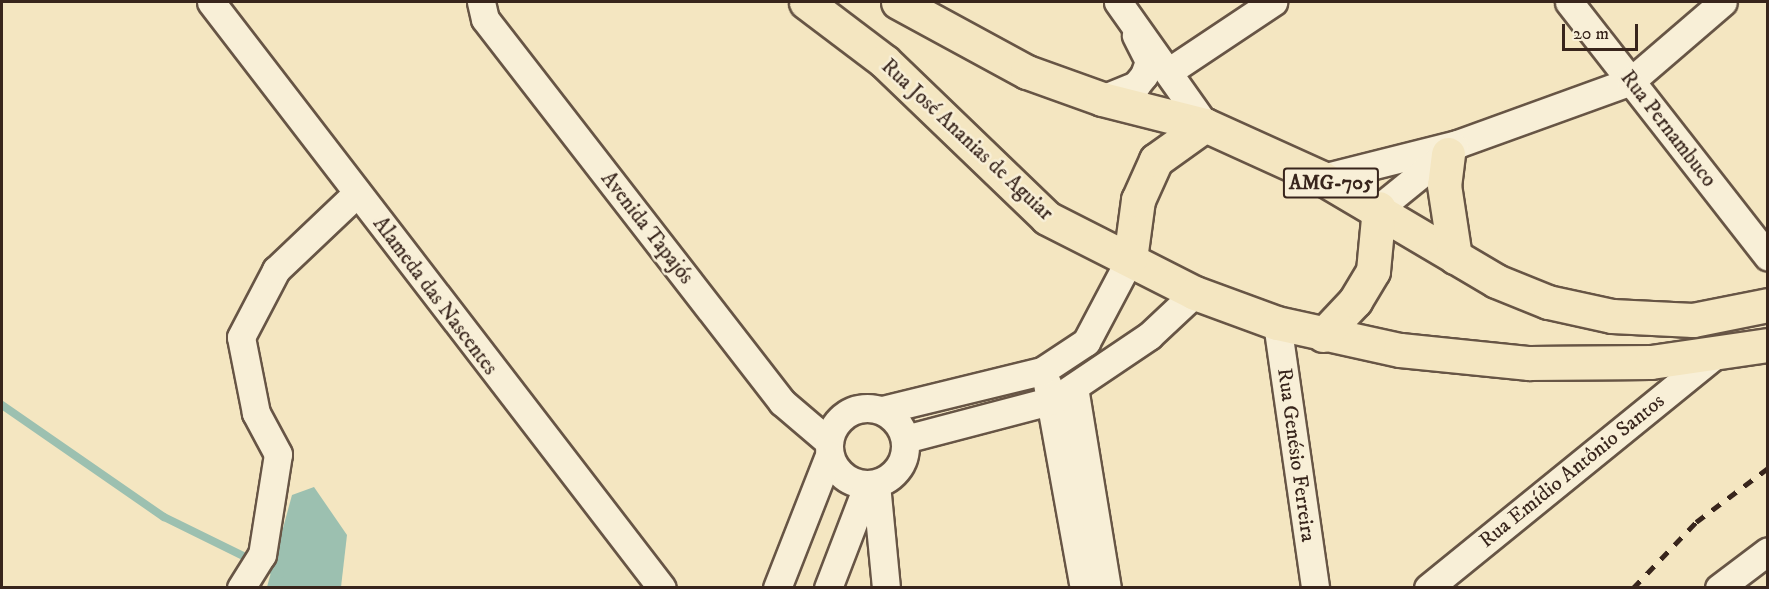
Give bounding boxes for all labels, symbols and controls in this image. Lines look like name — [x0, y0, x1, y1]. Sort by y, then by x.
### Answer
scale bar — [1565, 12, 1642, 50]
text: 20 m — [1573, 23, 1609, 45]
street label: Rua José Ananias de Aguiar — [876, 54, 1058, 226]
street label: Rua Pernambuco — [1615, 66, 1721, 192]
road number: AMG-705 — [1282, 166, 1380, 200]
street label: Avenida Tapajós — [595, 167, 699, 289]
street label: Alameda das Nascentes — [367, 212, 503, 380]
street label: Rua Genésio Ferreira — [1271, 367, 1321, 543]
street label: Rua Emídio Antônio Santos — [1474, 388, 1670, 554]

